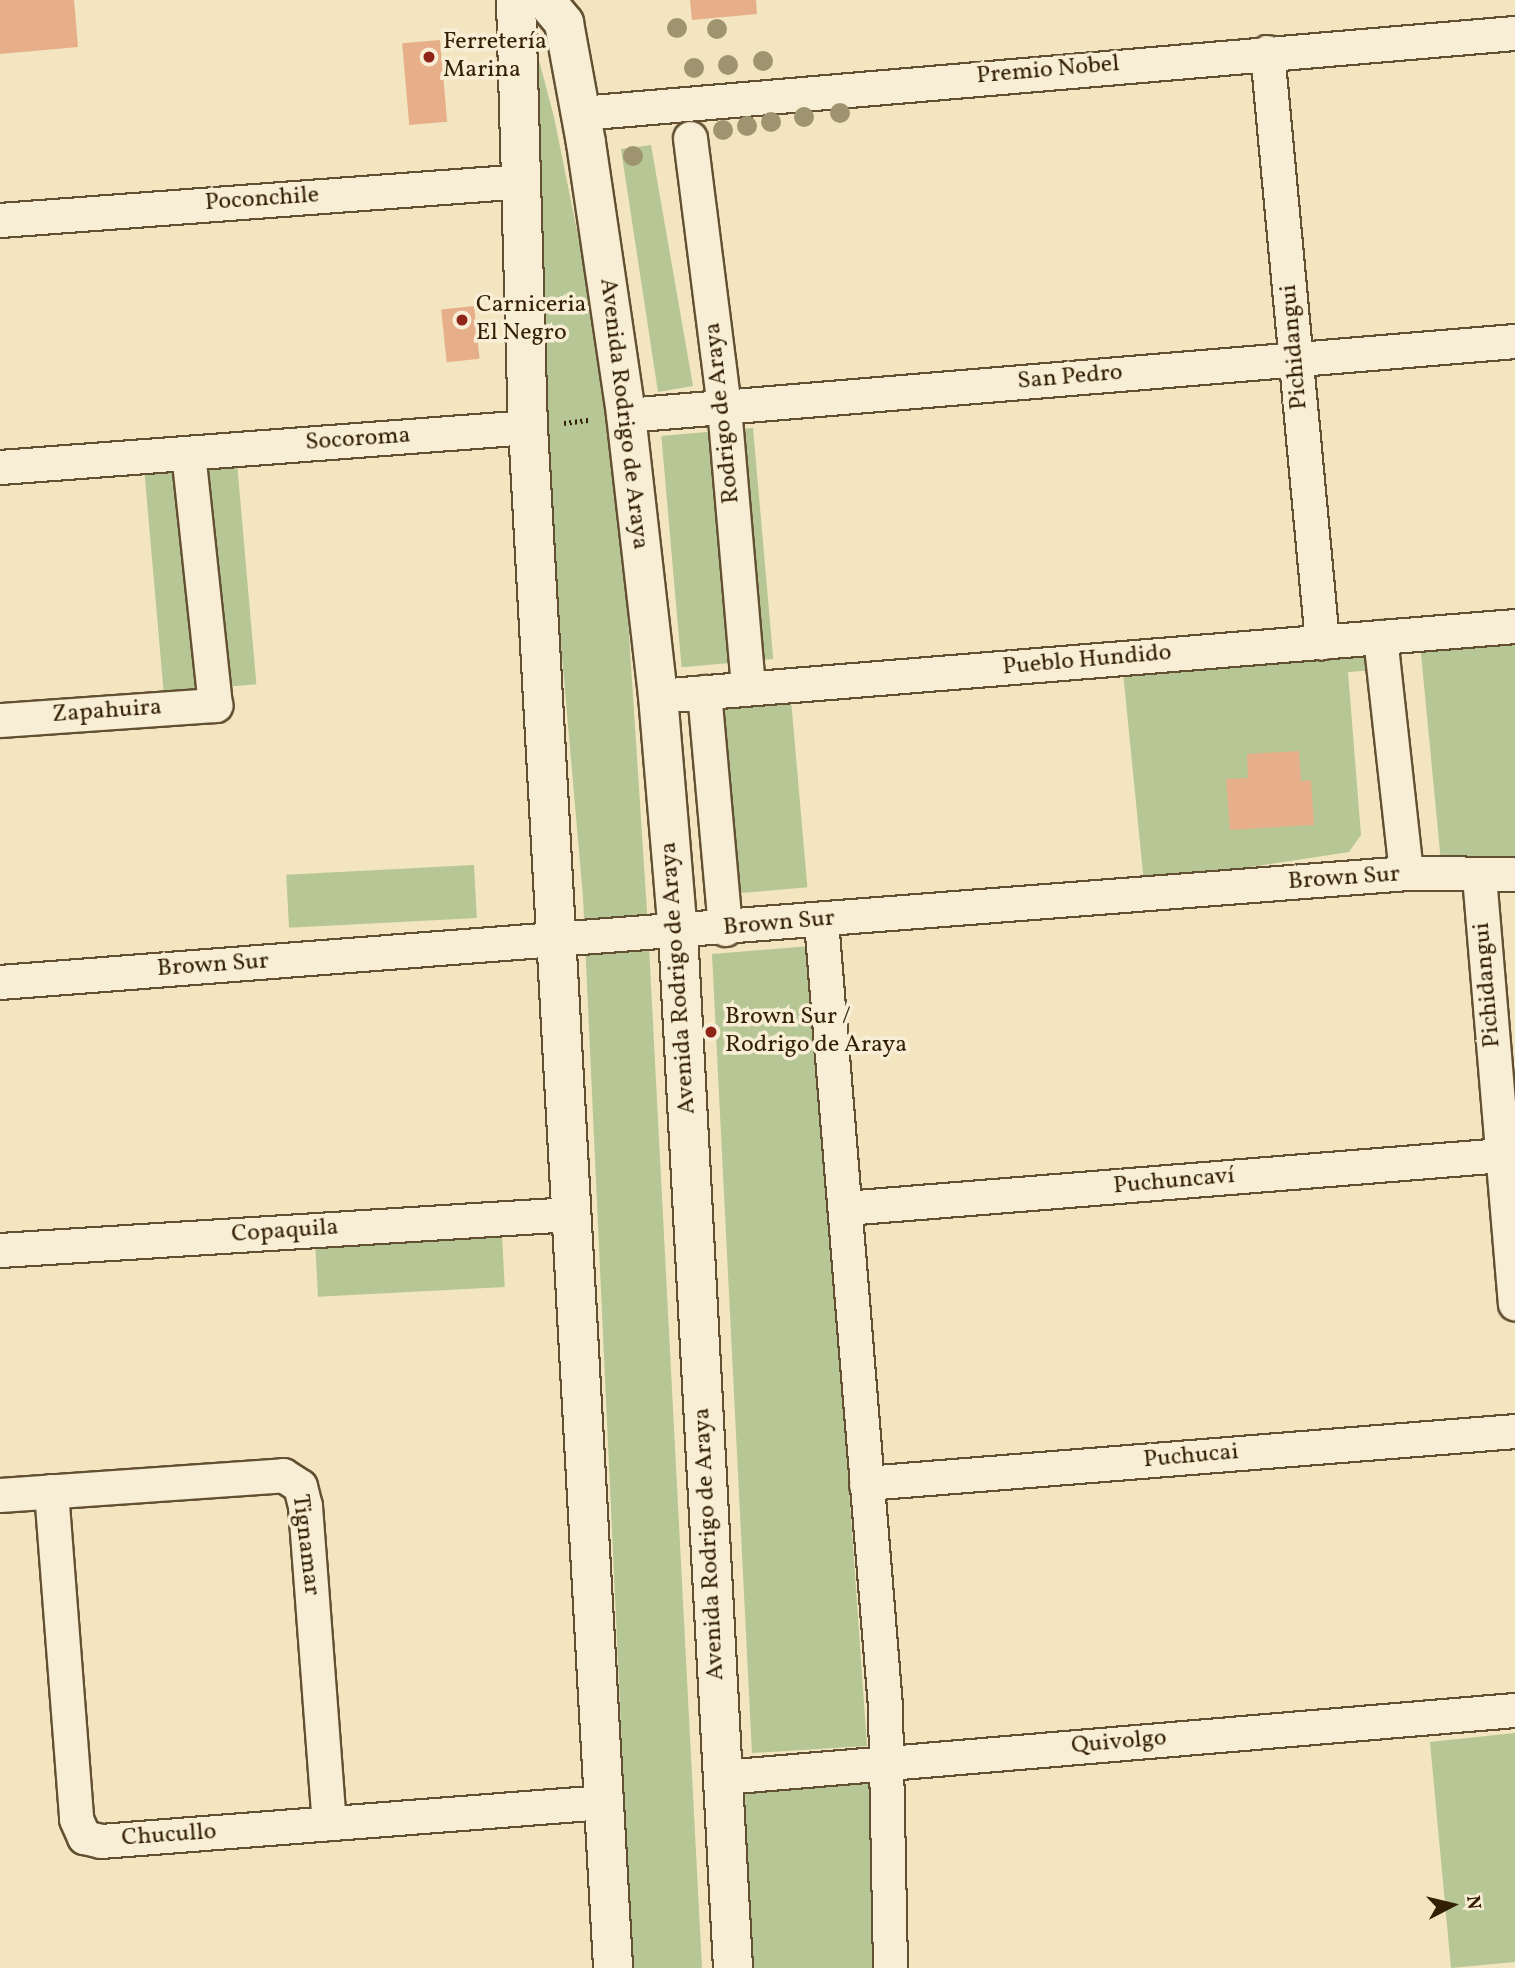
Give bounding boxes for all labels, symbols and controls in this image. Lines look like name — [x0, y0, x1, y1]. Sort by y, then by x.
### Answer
place label: Ferretería Marina — [443, 29, 547, 85]
marker: Ferretería Marina — [421, 49, 437, 65]
street label: Premio Nobel — [975, 50, 1121, 92]
street label: Poconchile — [204, 182, 320, 218]
street label: Avenida Rodrigo de Araya — [592, 277, 654, 551]
street label: Pichidangui — [1275, 283, 1315, 411]
place label: Carniceria El Negro — [476, 292, 587, 348]
marker: Carniceria El Negro — [454, 312, 470, 328]
street label: Rodrigo de Araya — [699, 321, 747, 505]
street label: San Pedro — [1016, 359, 1124, 397]
street label: Socoroma — [304, 422, 412, 458]
street label: Pueblo Hundido — [1001, 639, 1173, 683]
street label: Zapahuira — [51, 694, 163, 730]
street label: Avenida Rodrigo de Araya — [655, 841, 703, 1115]
street label: Brown Sur — [1287, 861, 1401, 897]
street label: Brown Sur — [722, 905, 836, 943]
street label: Pichidangui — [1468, 921, 1508, 1049]
street label: Brown Sur — [156, 948, 270, 984]
place label: Brown Sur / Rodrigo de Araya — [725, 1004, 907, 1060]
marker: Brown Sur / Rodrigo de Araya — [703, 1024, 719, 1040]
street label: Puchuncaví — [1112, 1162, 1236, 1202]
street label: Copaquila — [231, 1214, 339, 1250]
street label: Avenida Rodrigo de Araya — [688, 1407, 732, 1681]
street label: Puchucai — [1142, 1438, 1240, 1476]
street label: Tignamar — [285, 1493, 325, 1597]
street label: Quivolgo — [1070, 1724, 1168, 1762]
street label: Chucullo — [121, 1818, 217, 1854]
north arrow — [1417, 1870, 1487, 1940]
text: N — [1459, 1894, 1487, 1911]

